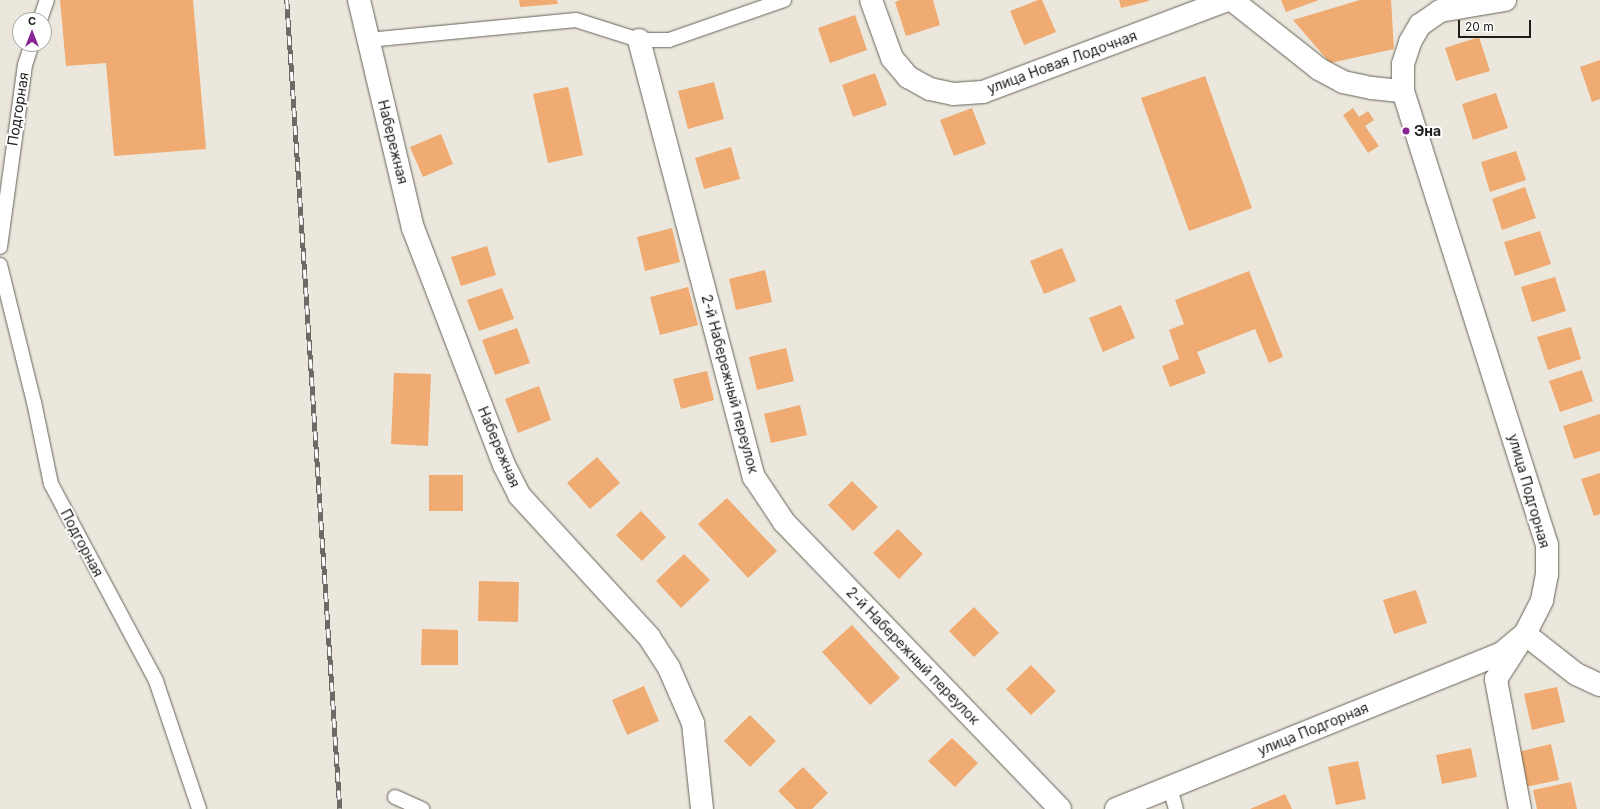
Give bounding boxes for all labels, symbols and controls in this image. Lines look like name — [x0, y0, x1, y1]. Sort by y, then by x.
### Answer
north arrow — [12, 12, 52, 52]
scale bar — [1460, 12, 1533, 38]
text: С — [28, 14, 36, 28]
text: 20 m — [1465, 19, 1494, 34]
street label: улица Новая Лодочная — [985, 27, 1139, 97]
street label: Подгорная — [4, 71, 32, 147]
street label: Набережная — [374, 98, 412, 186]
place label: Эна — [1414, 123, 1441, 139]
marker: Эна — [1401, 126, 1411, 136]
street label: 2-й Набережный переулок — [698, 293, 762, 475]
street label: Набережная — [474, 404, 524, 490]
street label: улица Подгорная — [1505, 432, 1553, 550]
street label: Подгорная — [57, 506, 107, 580]
street label: 2-й Набережный переулок — [843, 584, 983, 728]
street label: улица Подгорная — [1255, 699, 1371, 759]

